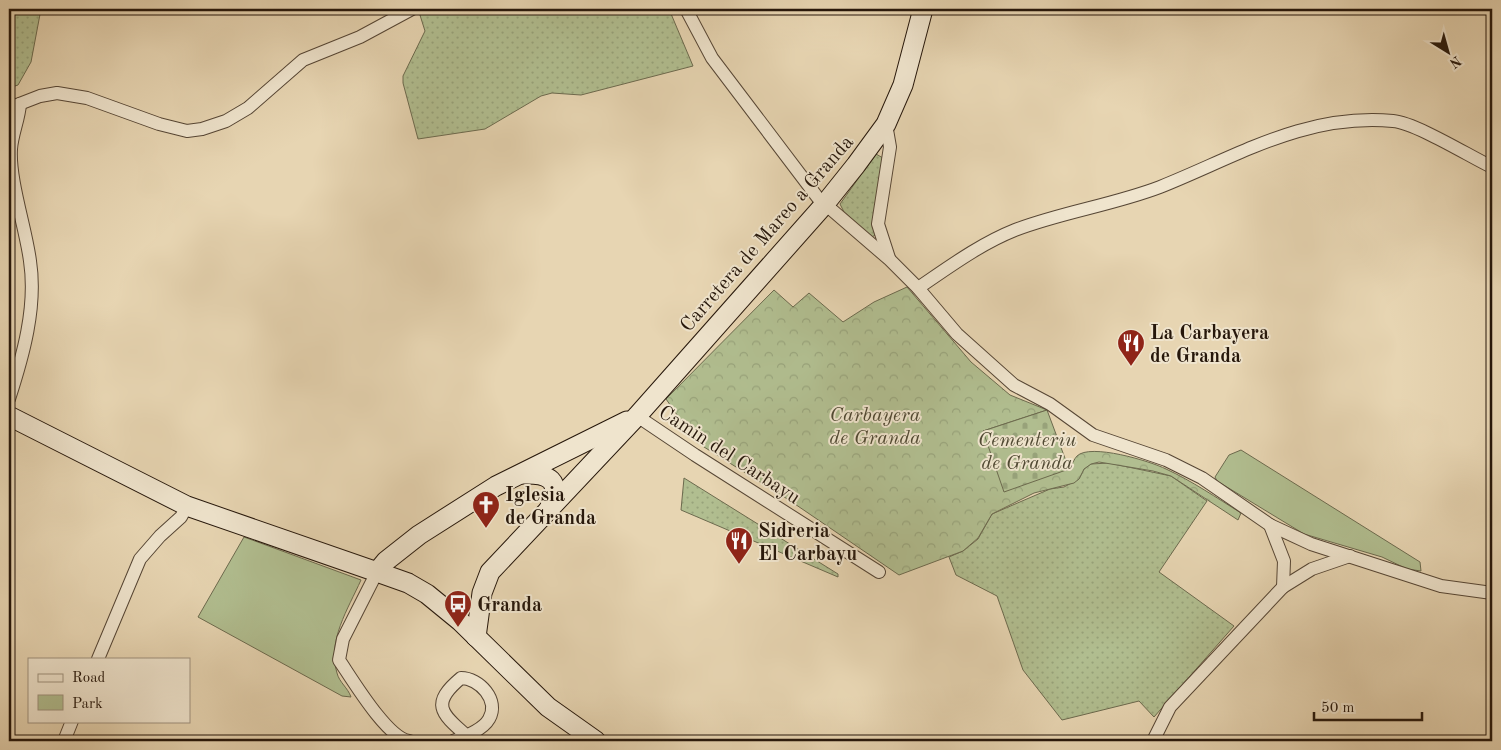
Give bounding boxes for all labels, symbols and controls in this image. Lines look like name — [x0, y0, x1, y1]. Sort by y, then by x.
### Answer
north arrow — [1424, 28, 1474, 78]
text: N — [1446, 53, 1464, 71]
street label: Carretera de Mareo a Granda — [677, 132, 858, 336]
place label: La Carbayera de Granda — [1150, 324, 1269, 367]
restaurant icon: La Carbayera de Granda — [1116, 328, 1146, 367]
street label: Camin del Carbayu — [655, 403, 803, 509]
park label: Carbayera de Granda — [829, 406, 921, 449]
park label: Cementeriu de Granda — [978, 431, 1076, 474]
place label: Iglesia de Granda — [505, 486, 596, 529]
church icon: Iglesia de Granda — [471, 490, 501, 529]
place label: Sidreria El Carbayu — [758, 522, 857, 565]
restaurant icon: Sidreria El Carbayu — [724, 526, 754, 565]
bus stop icon: Granda — [443, 589, 473, 628]
place label: Granda — [477, 596, 542, 616]
legend — [28, 658, 190, 722]
text: Road — [72, 671, 106, 686]
scale bar — [1314, 690, 1421, 722]
text: Park — [72, 697, 103, 712]
text: 50 m — [1321, 701, 1355, 716]

